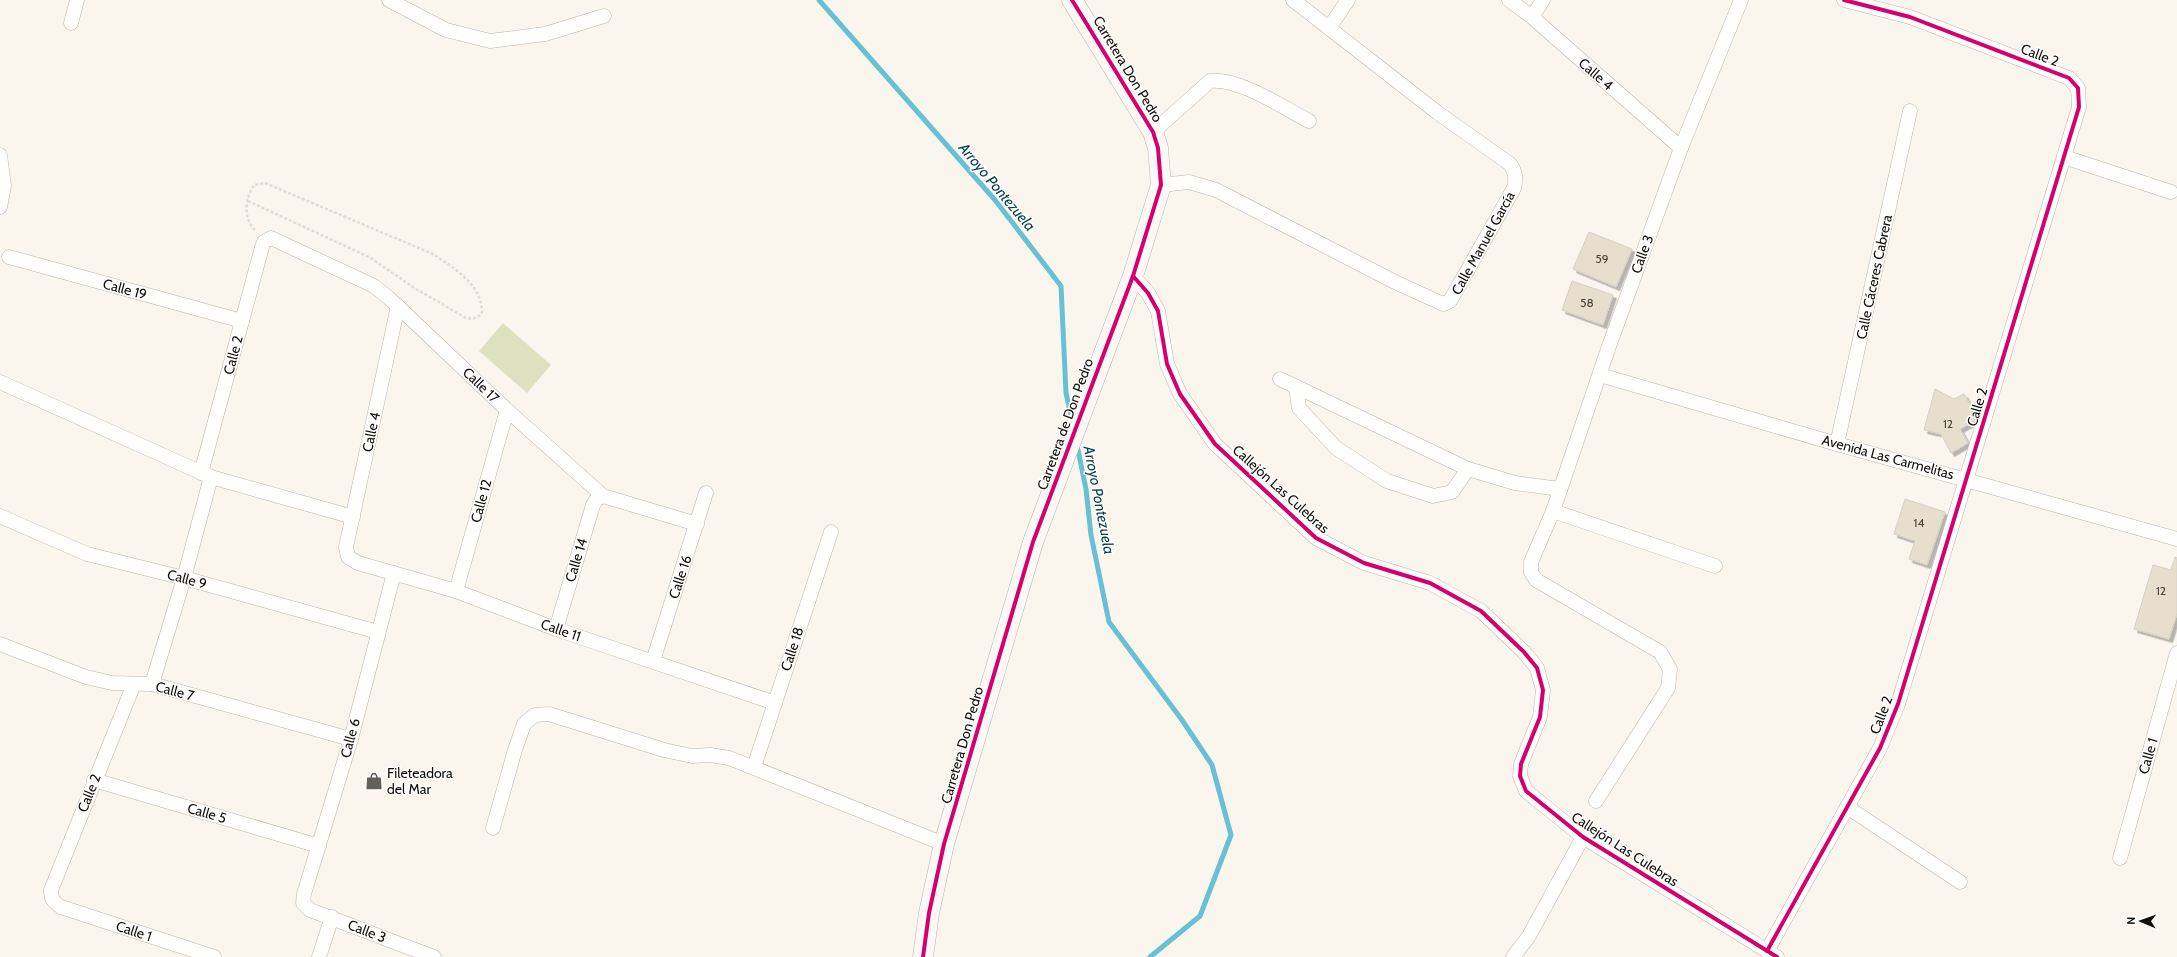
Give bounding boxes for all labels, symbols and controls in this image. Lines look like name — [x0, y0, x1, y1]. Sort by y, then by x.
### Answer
street label: Carretera Don Pedro — [1089, 13, 1167, 126]
street label: Calle 2 — [2018, 40, 2062, 70]
street label: Calle 4 — [1575, 54, 1617, 94]
water label: Arroyo Pontezuela — [954, 138, 1039, 235]
street label: Calle Manuel García — [1447, 188, 1519, 298]
street label: Calle Cáceres Cabrera — [1852, 213, 1896, 341]
street label: Calle 3 — [1627, 232, 1657, 276]
house number: 59 — [1595, 251, 1609, 266]
street label: Calle 19 — [101, 275, 149, 303]
house number: 58 — [1580, 295, 1594, 310]
street label: Calle 2 — [219, 334, 247, 376]
street label: Carretera de Don Pedro — [1033, 355, 1097, 492]
street label: Calle 17 — [459, 363, 503, 407]
street label: Calle 2 — [1963, 385, 1991, 429]
street label: Calle 4 — [358, 410, 384, 454]
house number: 12 — [1943, 416, 1953, 431]
street label: Avenida Las Carmelitas — [1820, 431, 1956, 483]
street label: Callejón Las Culebras — [1229, 441, 1333, 537]
water label: Arroyo Pontezuela — [1079, 443, 1118, 556]
street label: Calle 12 — [467, 477, 495, 525]
house number: 14 — [1914, 515, 1924, 530]
street label: Calle 14 — [561, 536, 591, 584]
street label: Calle 16 — [665, 553, 695, 601]
street label: Calle 9 — [165, 565, 209, 593]
house number: 12 — [2156, 583, 2166, 598]
street label: Calle 11 — [539, 615, 583, 645]
street label: Calle 18 — [776, 625, 808, 673]
street label: Calle 7 — [154, 677, 196, 705]
street label: Carretera Don Pedro — [937, 684, 987, 805]
street label: Calle 2 — [1866, 693, 1896, 737]
street label: Calle 6 — [336, 716, 364, 760]
street label: Calle 1 — [2134, 736, 2162, 776]
place label: Fileteadora del Mar — [387, 764, 453, 798]
street label: Calle 2 — [73, 771, 105, 815]
shop icon: Fileteadora del Mar — [364, 771, 384, 791]
street label: Calle 5 — [185, 799, 229, 827]
street label: Callejón Las Culebras — [1568, 808, 1682, 890]
north arrow — [2121, 901, 2161, 941]
street label: Calle 3 — [345, 915, 389, 947]
street label: Calle 1 — [114, 917, 154, 945]
text: N — [2124, 917, 2138, 925]

